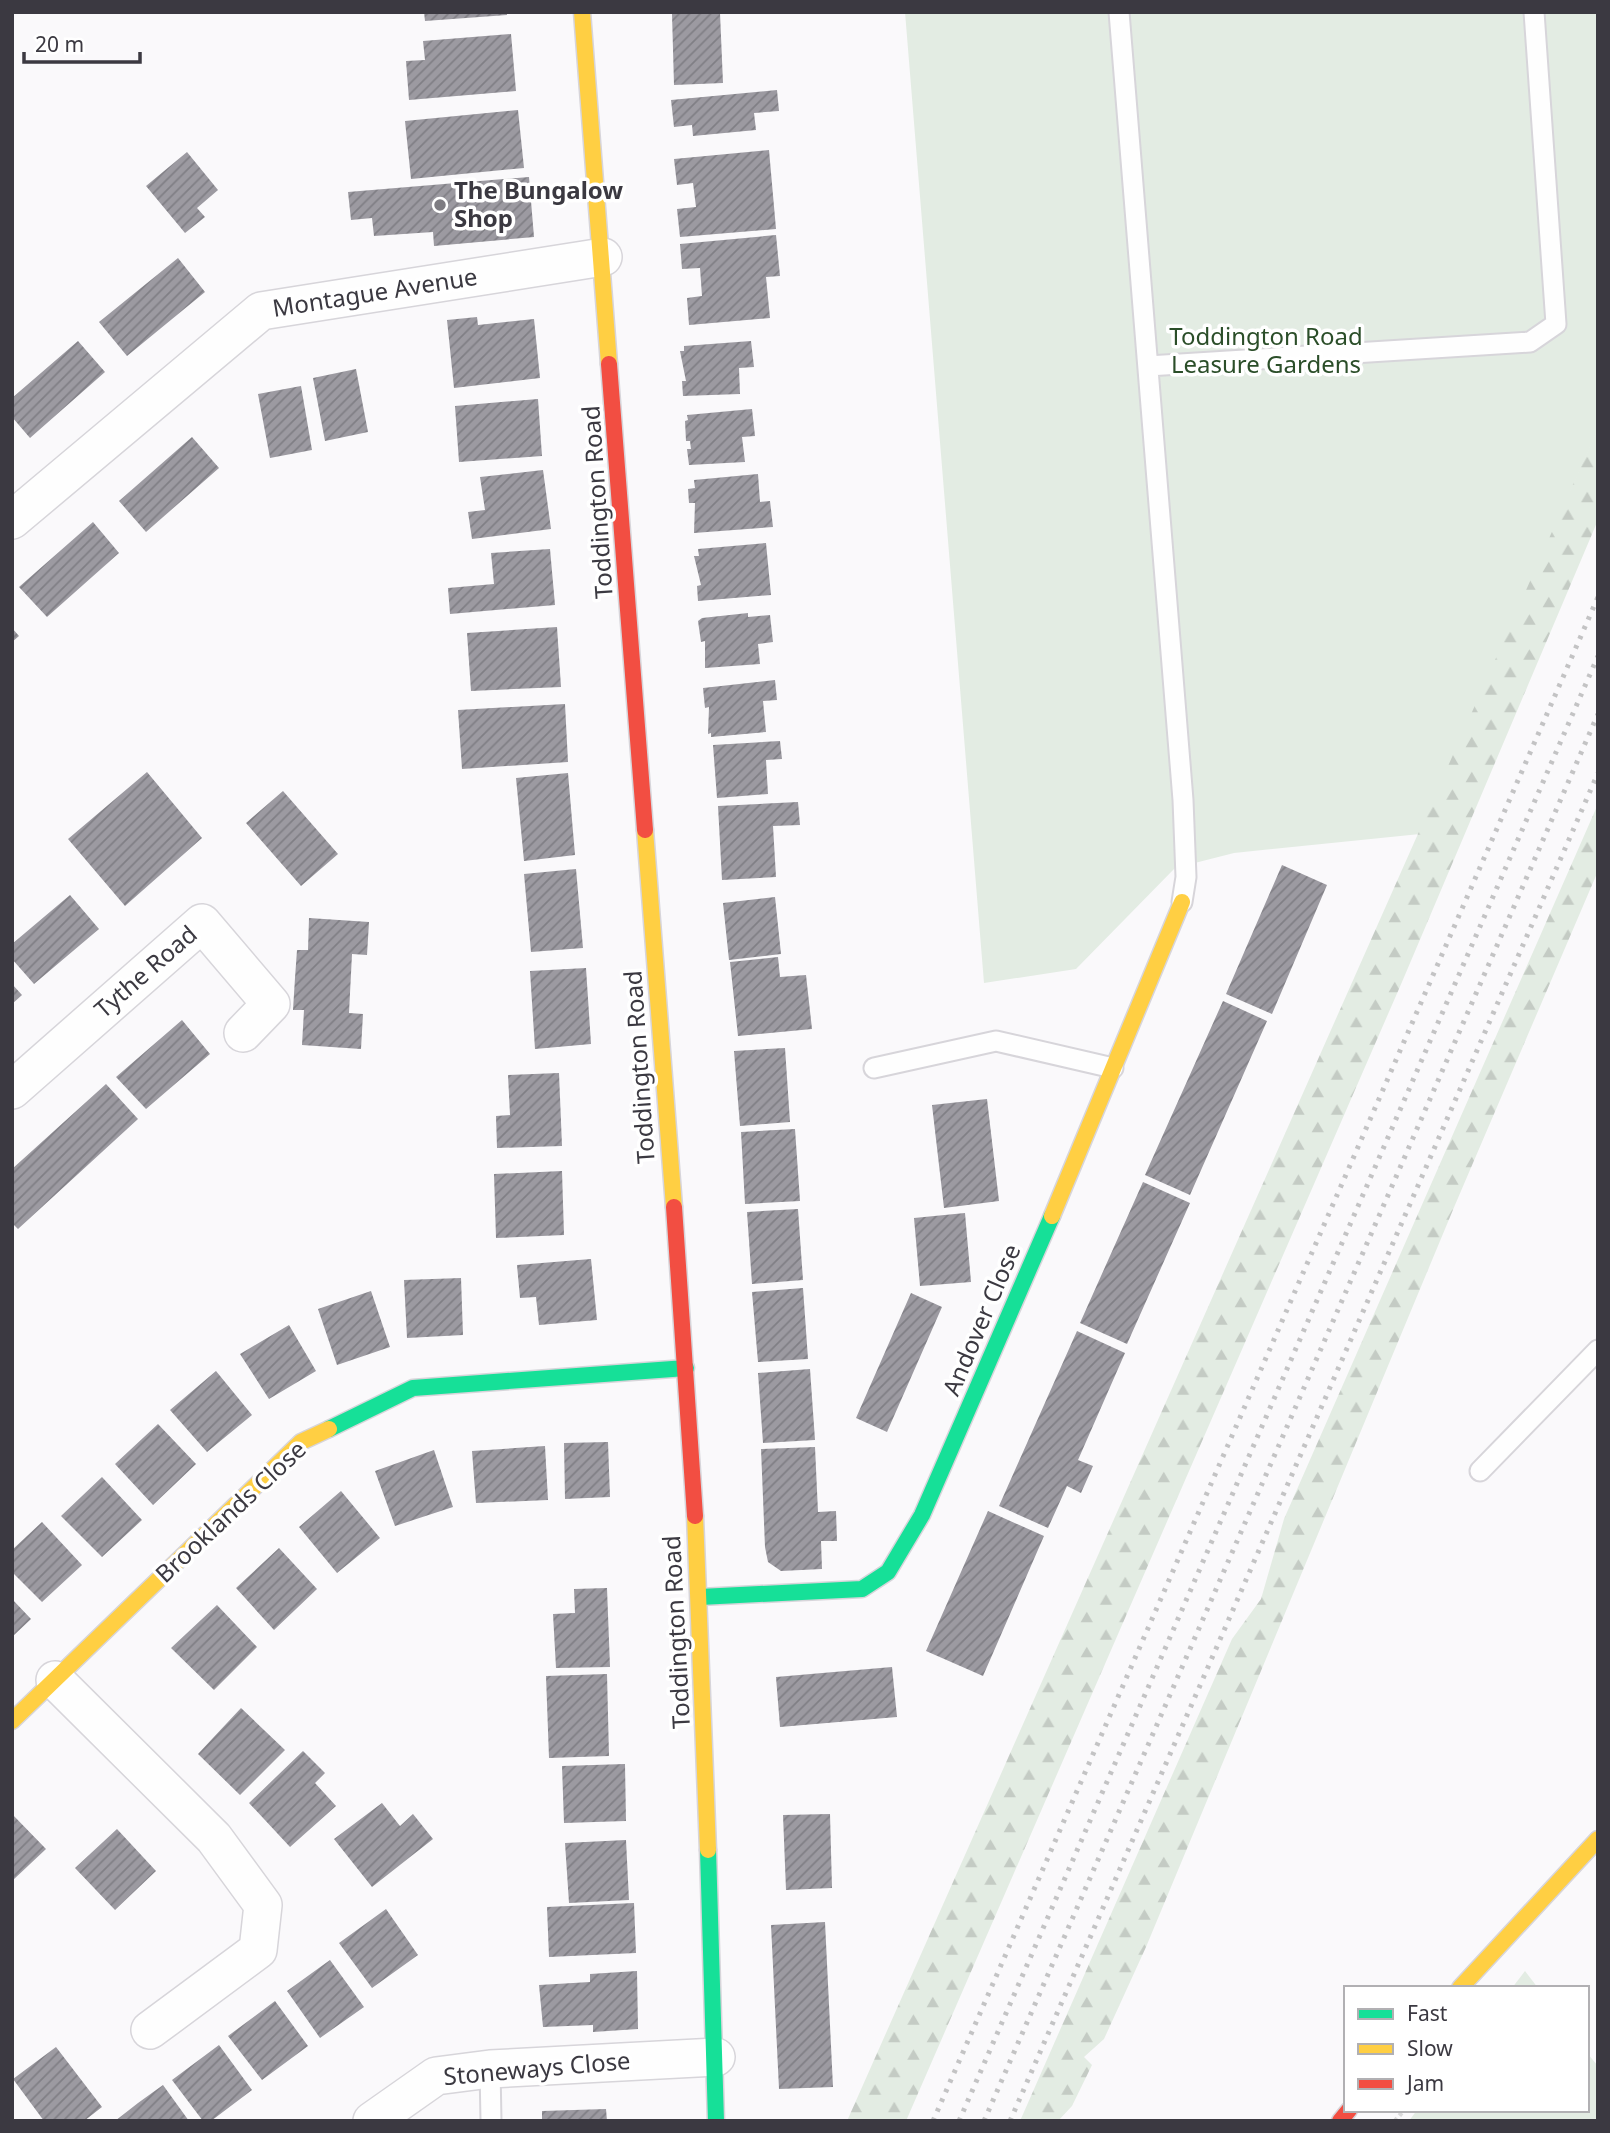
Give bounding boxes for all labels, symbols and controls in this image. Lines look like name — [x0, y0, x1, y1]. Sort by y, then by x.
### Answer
scale bar — [24, 21, 140, 65]
text: 20 m — [35, 30, 84, 58]
place label: The Bungalow Shop — [454, 173, 623, 234]
marker: The Bungalow Shop — [432, 197, 448, 213]
street label: Montague Avenue — [270, 259, 480, 324]
park label: Toddington Road Leasure Gardens — [1169, 319, 1363, 380]
street label: Toddington Road — [573, 404, 620, 600]
street label: Tythe Road — [87, 917, 203, 1025]
street label: Toddington Road — [615, 969, 662, 1165]
street label: Andover Close — [934, 1239, 1027, 1400]
street label: Brooklands Close — [147, 1432, 312, 1589]
street label: Toddington Road — [654, 1535, 697, 1730]
legend — [1344, 1986, 1589, 2112]
text: Fast — [1407, 1999, 1448, 2027]
text: Slow — [1407, 2034, 1453, 2062]
street label: Stoneways Close — [442, 2043, 632, 2092]
text: Jam — [1405, 2069, 1444, 2097]

